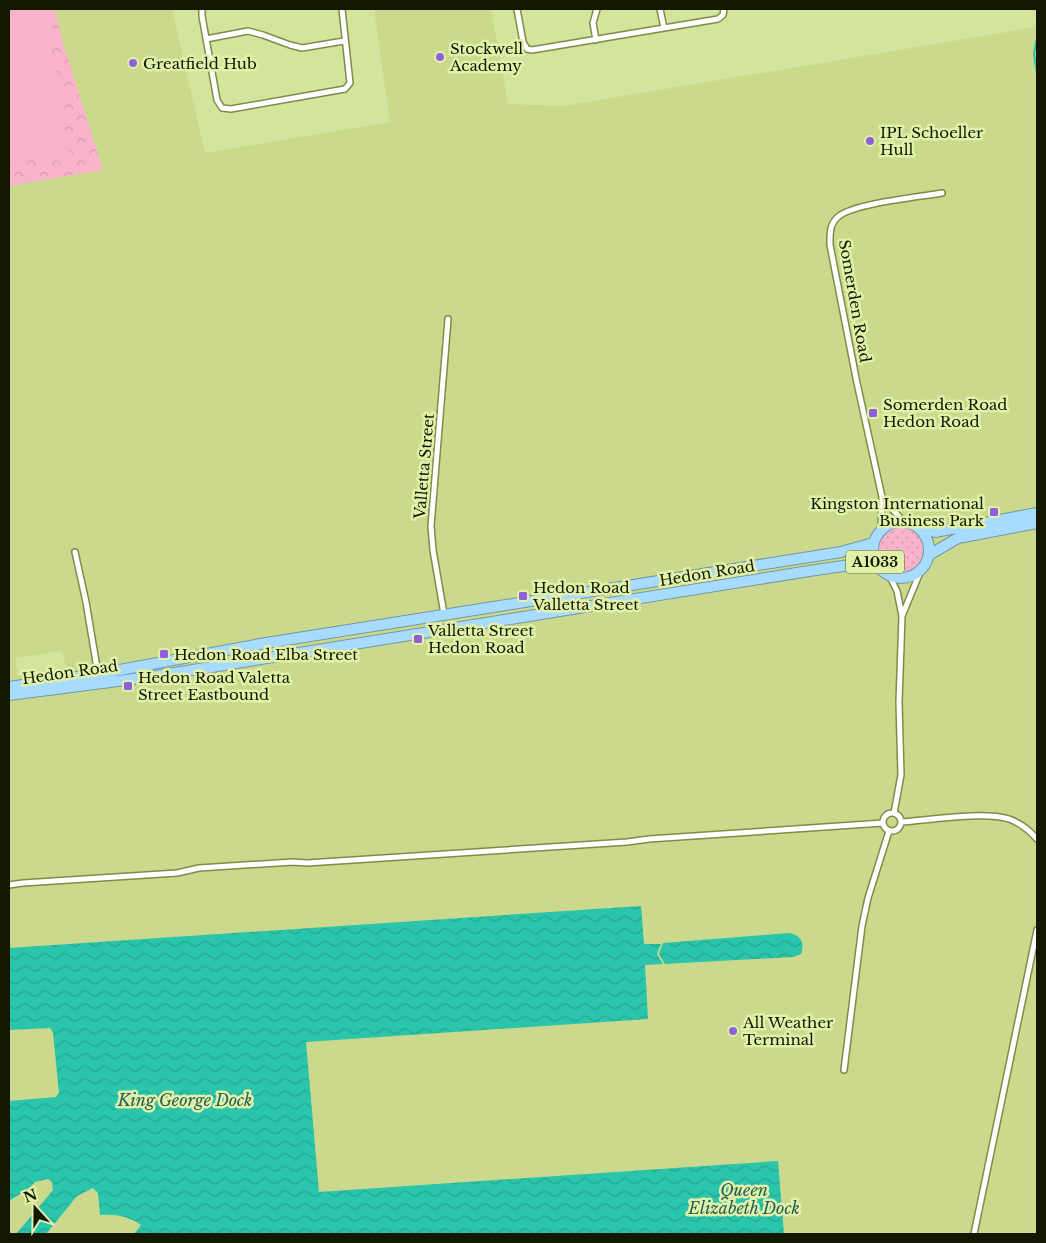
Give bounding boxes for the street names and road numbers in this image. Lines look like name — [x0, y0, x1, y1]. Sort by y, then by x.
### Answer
street label: Somerden Road — [835, 238, 875, 364]
street label: Valletta Street — [410, 412, 438, 521]
road number: A1033 — [846, 550, 904, 574]
street label: Hedon Road — [658, 556, 756, 590]
street label: Hedon Road — [21, 656, 119, 688]

